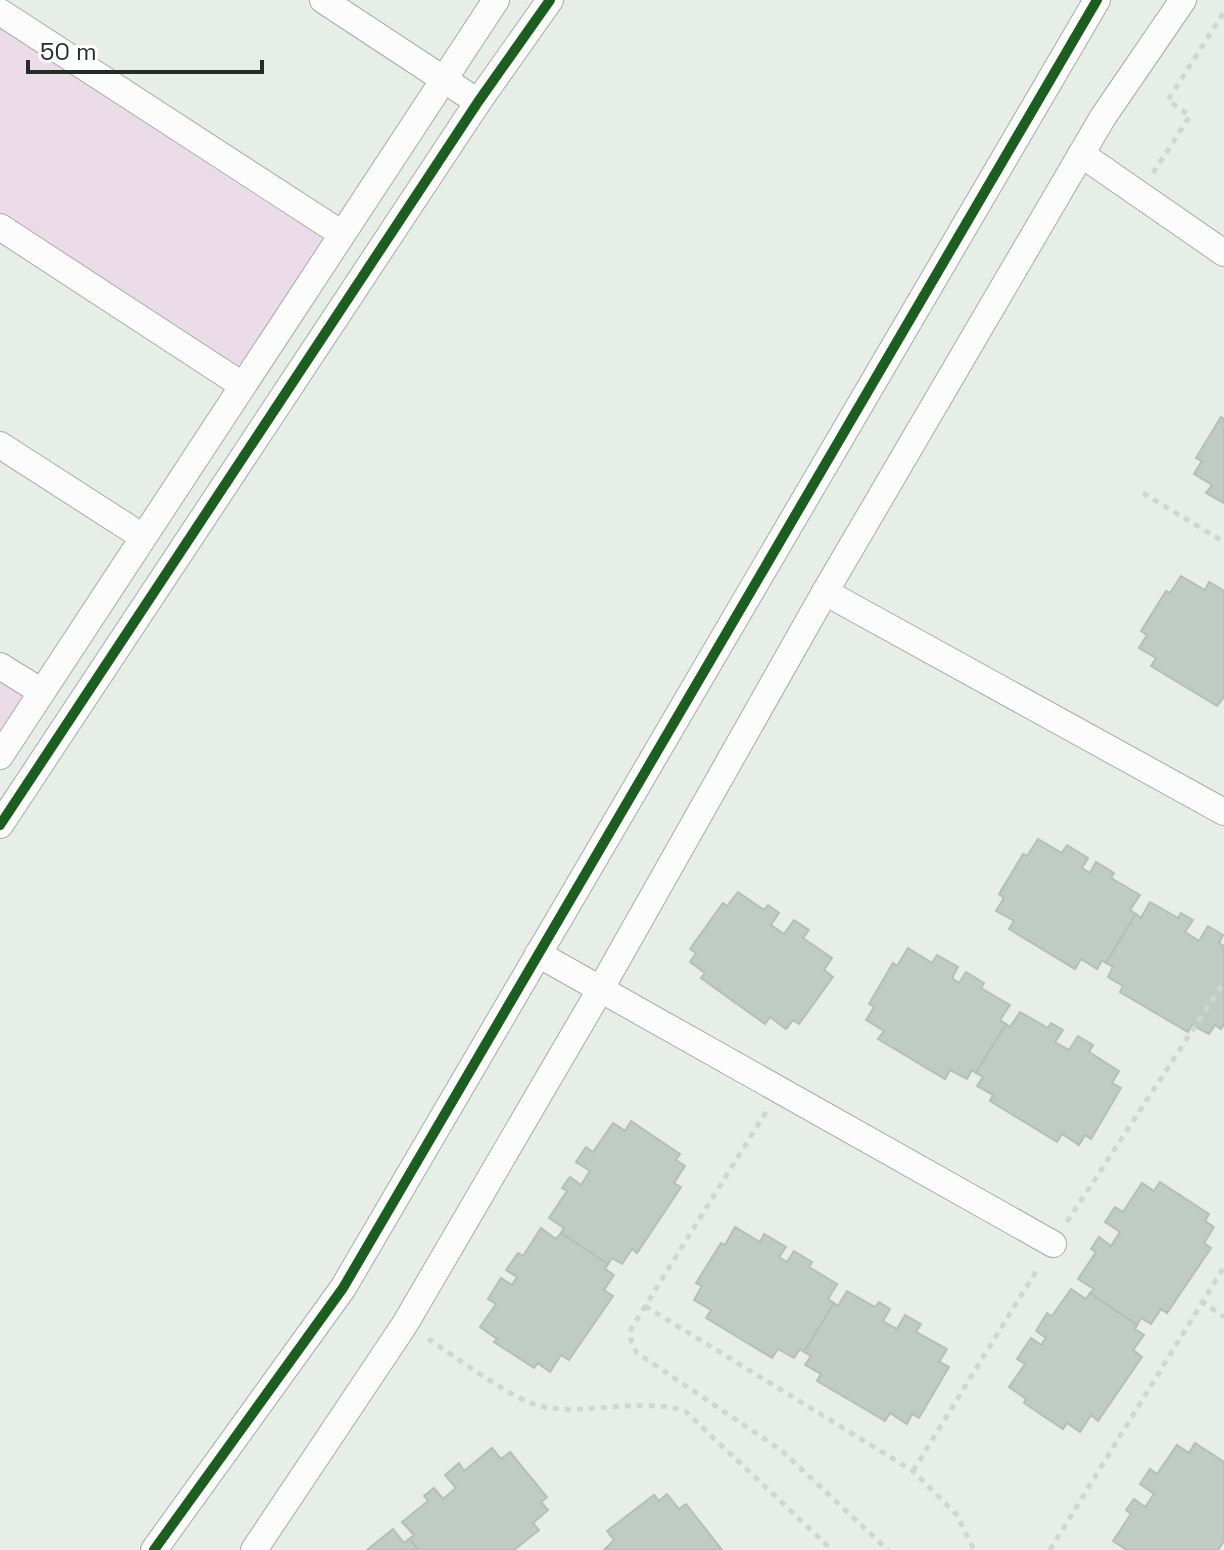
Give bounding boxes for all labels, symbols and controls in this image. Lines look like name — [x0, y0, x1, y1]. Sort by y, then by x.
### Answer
scale bar — [28, 24, 262, 74]
text: 50 m — [40, 36, 97, 67]

